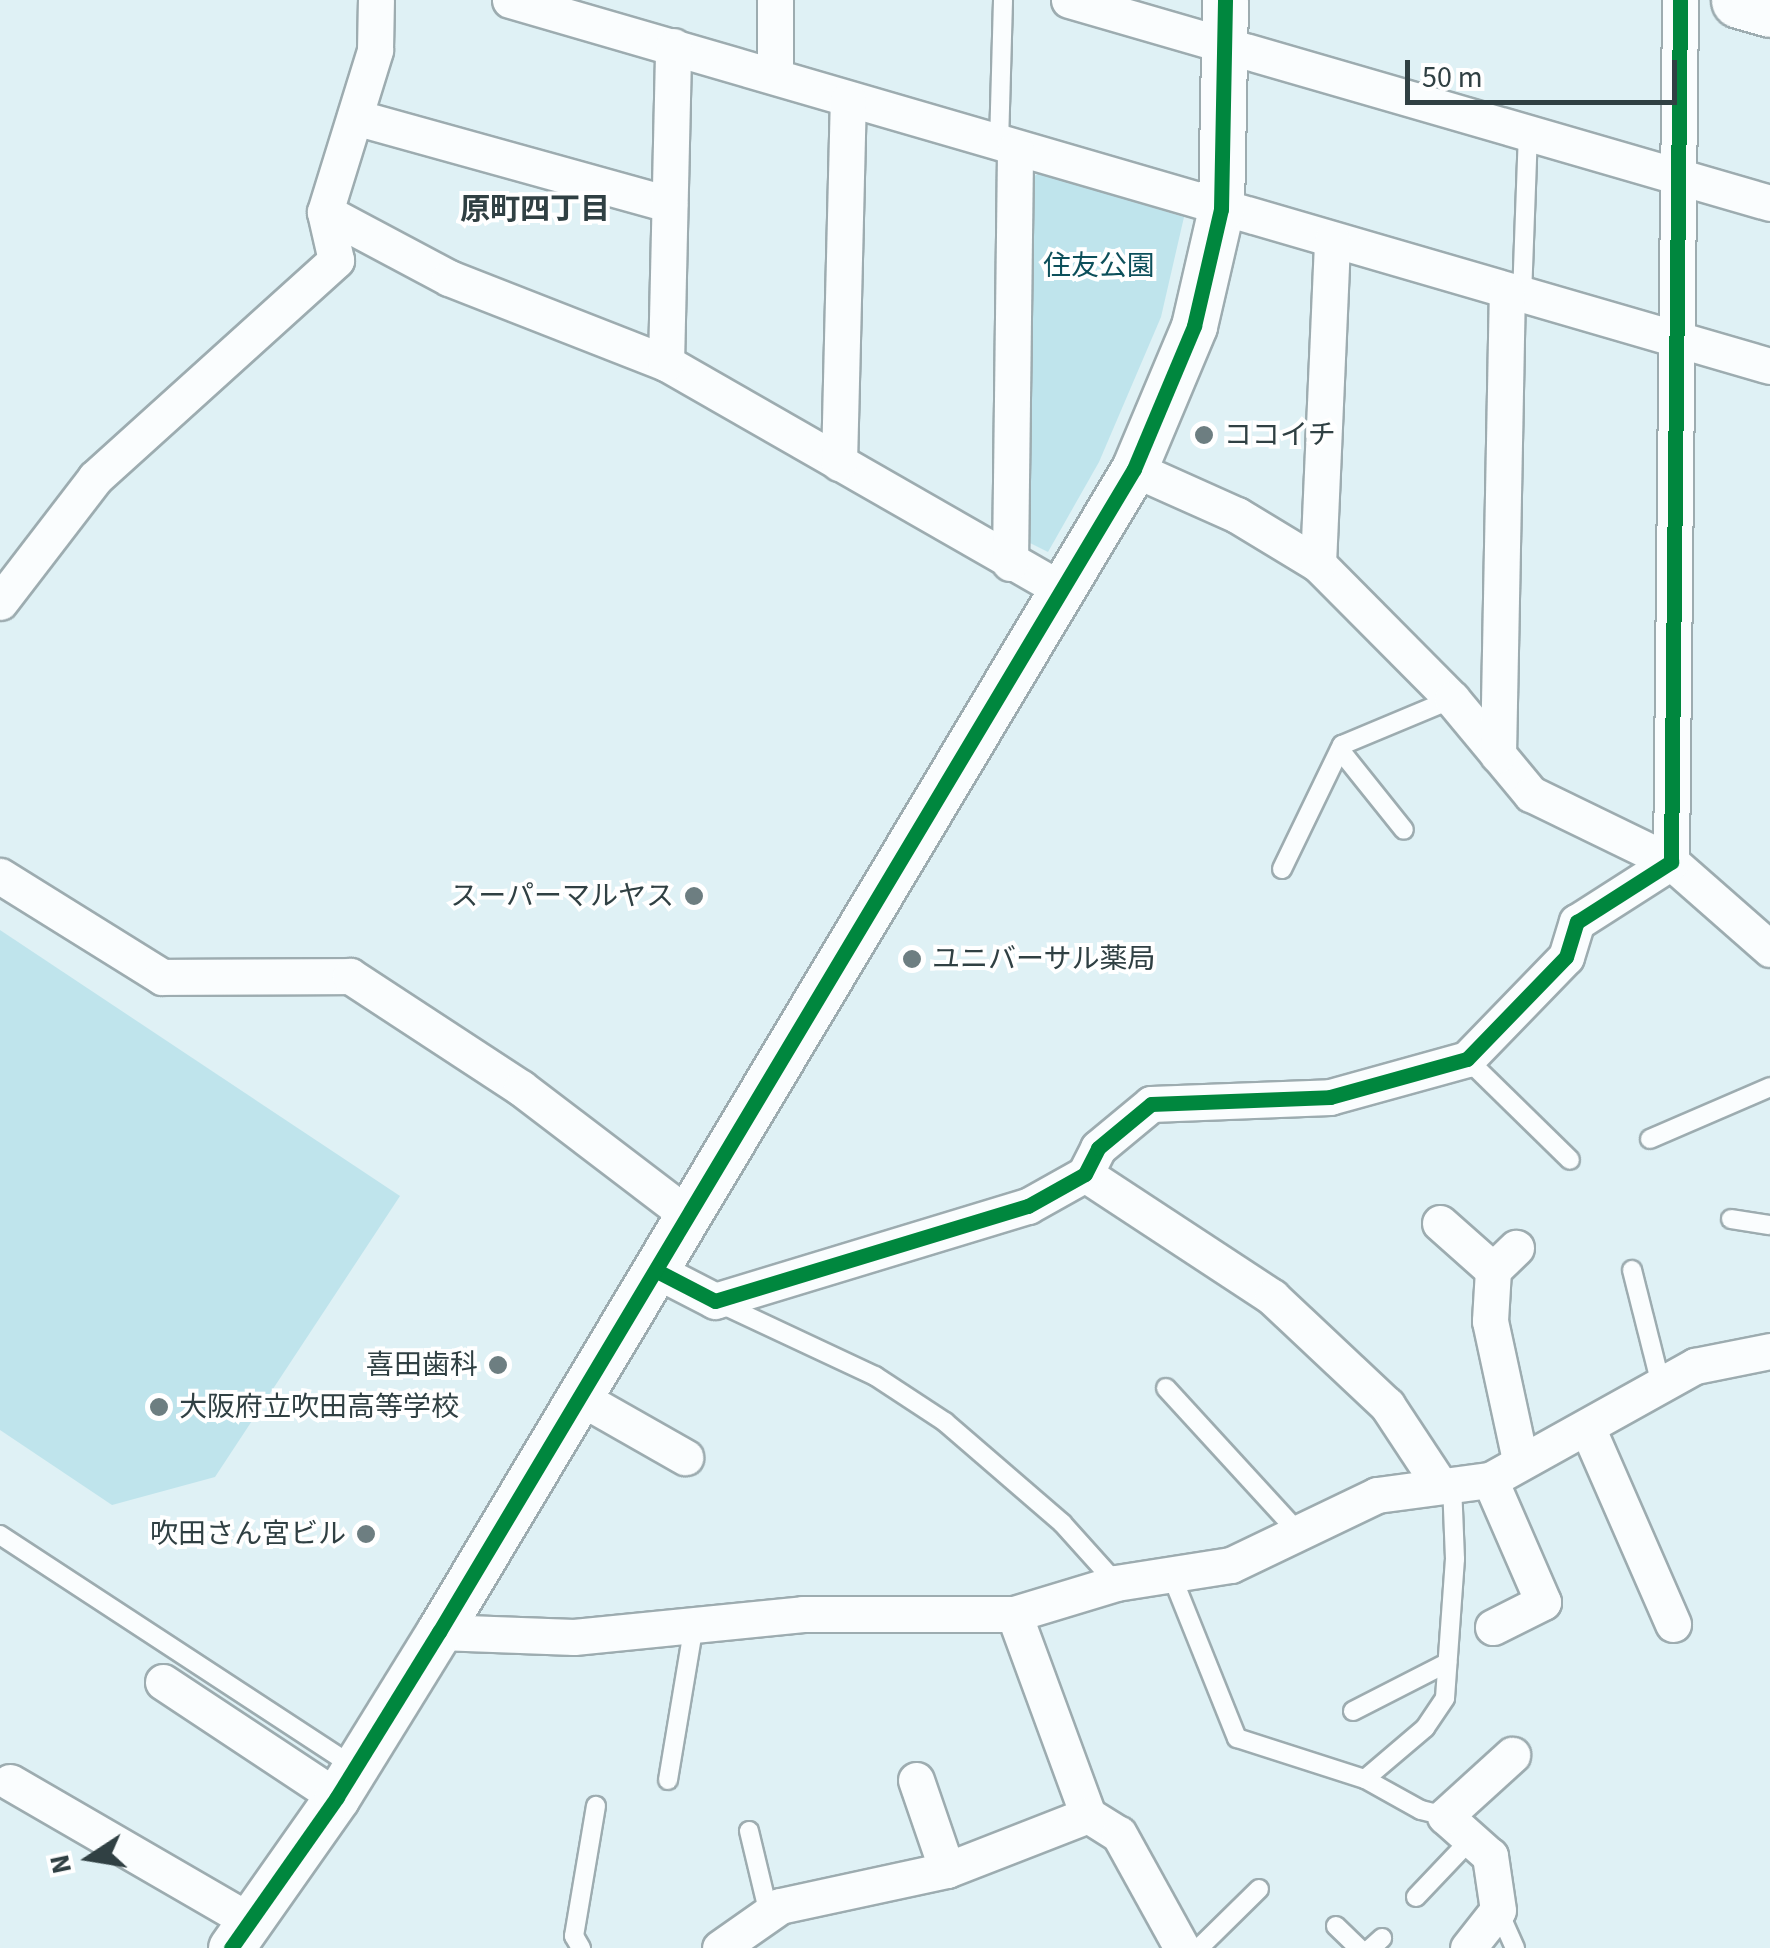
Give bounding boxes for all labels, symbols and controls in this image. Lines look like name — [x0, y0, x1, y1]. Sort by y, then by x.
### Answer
scale bar — [1410, 40, 1682, 102]
text: 50 m — [1422, 56, 1483, 99]
district label: 原町四丁目 — [460, 192, 610, 228]
park label: 住友公園 — [1043, 249, 1155, 283]
place label: ココイチ — [1224, 418, 1336, 452]
marker: ココイチ — [1193, 424, 1215, 446]
place label: スーパーマルヤス — [450, 879, 674, 913]
marker: スーパーマルヤス — [683, 885, 705, 907]
place label: ユニバーサル薬局 — [932, 942, 1156, 976]
marker: ユニバーサル薬局 — [901, 948, 923, 970]
place label: 喜田歯科 — [366, 1348, 478, 1382]
marker: 喜田歯科 — [487, 1354, 509, 1376]
place label: 大阪府立吹田高等学校 — [179, 1390, 459, 1424]
marker: 大阪府立吹田高等学校 — [148, 1396, 170, 1418]
place label: 吹田さん宮ビル — [150, 1517, 346, 1551]
marker: 吹田さん宮ビル — [355, 1523, 377, 1545]
north arrow — [40, 1808, 140, 1908]
text: N — [39, 1851, 82, 1878]

